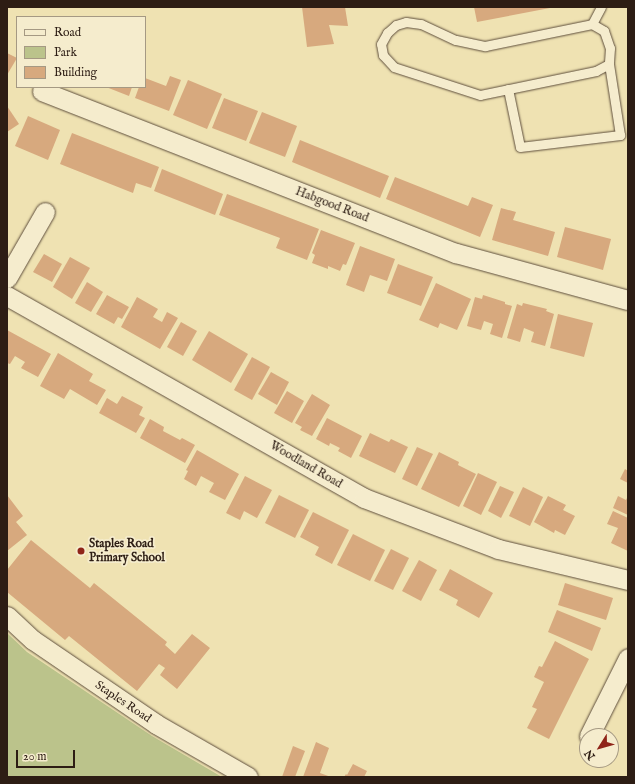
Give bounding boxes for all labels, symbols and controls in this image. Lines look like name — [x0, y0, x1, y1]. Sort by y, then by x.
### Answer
legend — [16, 16, 146, 88]
text: Road — [54, 25, 81, 40]
text: Park — [54, 45, 77, 60]
text: Building — [54, 65, 97, 80]
street label: Habgood Road — [293, 184, 371, 226]
street label: Woodland Road — [267, 438, 345, 492]
place label: Staples Road Primary School — [89, 537, 165, 565]
marker: Staples Road Primary School — [76, 546, 86, 556]
street label: Staples Road — [92, 678, 154, 726]
north arrow — [579, 728, 619, 768]
scale bar — [18, 742, 77, 768]
text: N — [582, 747, 599, 763]
text: 20 m — [23, 749, 46, 764]

